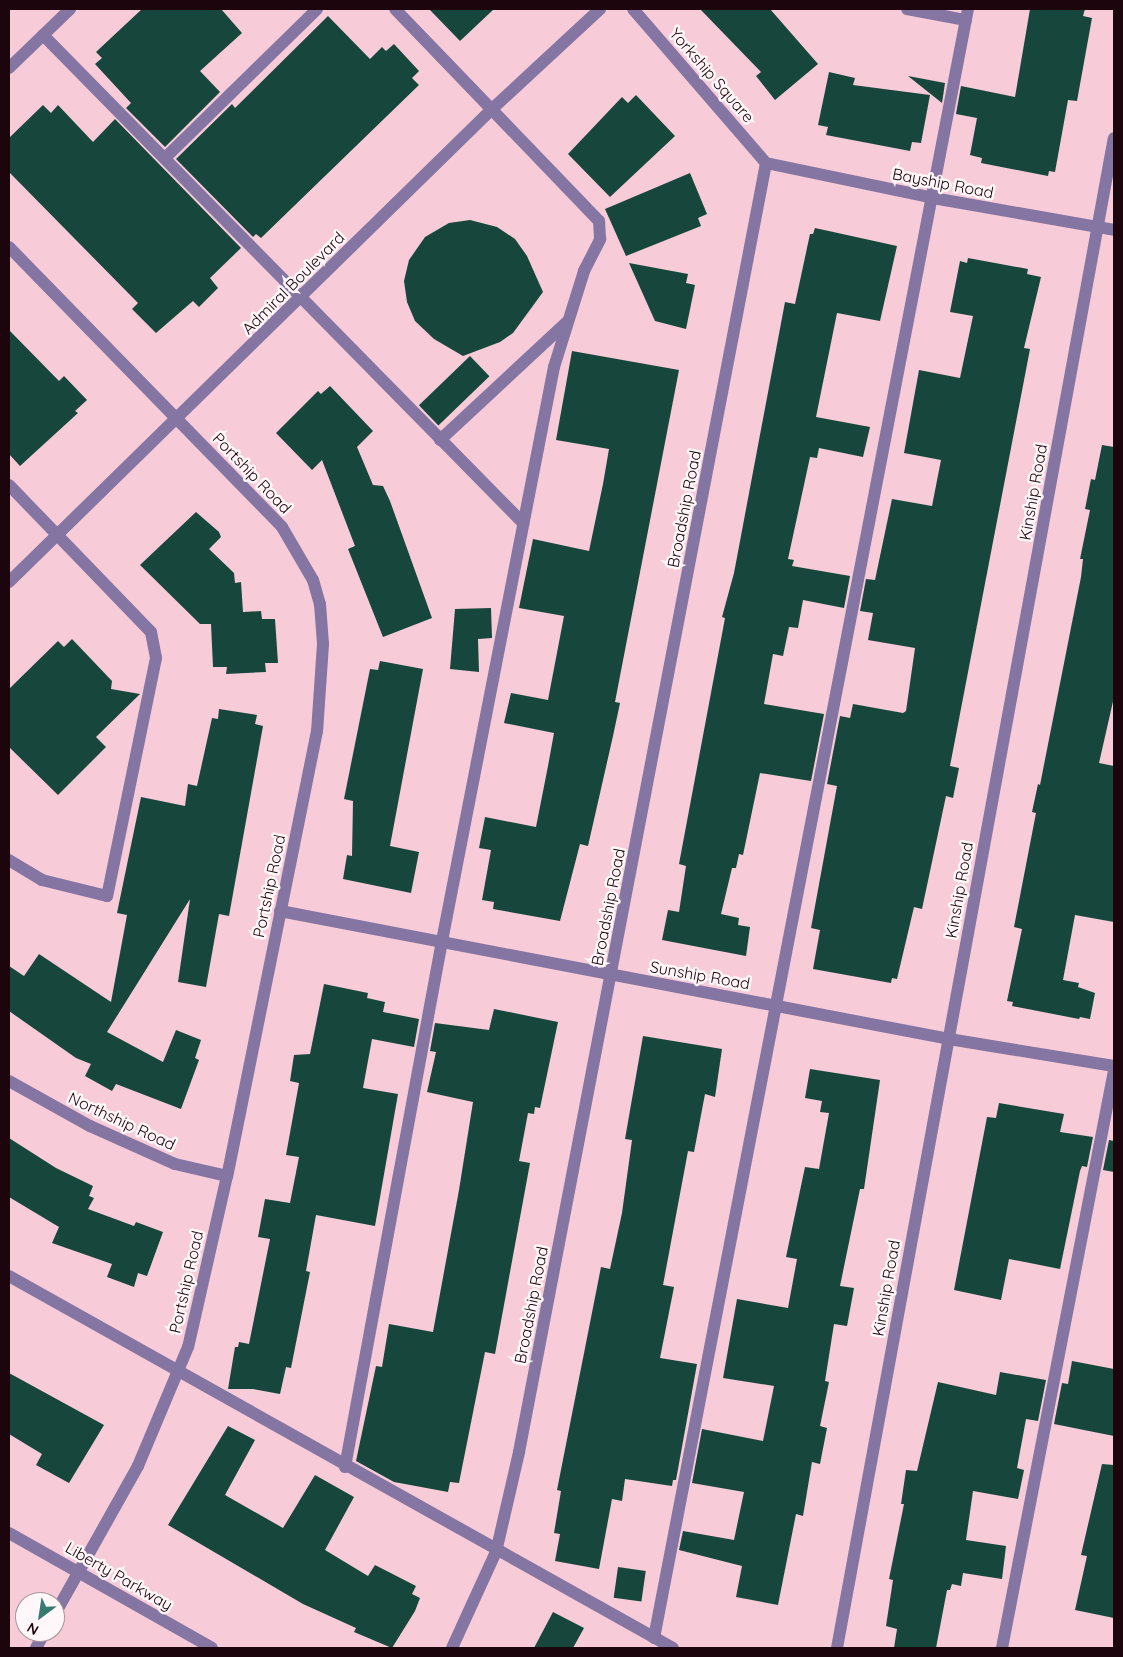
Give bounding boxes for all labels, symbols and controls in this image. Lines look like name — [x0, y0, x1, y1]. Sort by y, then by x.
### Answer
street label: Yorkship Square — [666, 24, 758, 126]
street label: Bayship Road — [891, 164, 995, 202]
street label: Admiral Boulevard — [238, 228, 348, 338]
street label: Portship Road — [209, 429, 295, 517]
street label: Kinship Road — [1015, 442, 1051, 542]
street label: Broadship Road — [663, 449, 705, 569]
street label: Portship Road — [249, 833, 289, 939]
street label: Kinship Road — [941, 840, 977, 940]
street label: Broadship Road — [587, 847, 629, 967]
street label: Sunship Road — [649, 957, 751, 993]
street label: Northship Road — [65, 1088, 179, 1154]
street label: Portship Road — [165, 1229, 207, 1335]
street label: Kinship Road — [868, 1238, 904, 1338]
street label: Broadship Road — [510, 1245, 552, 1365]
street label: Liberty Parkway — [62, 1538, 176, 1614]
north arrow — [15, 1592, 65, 1642]
text: N — [24, 1619, 42, 1639]

